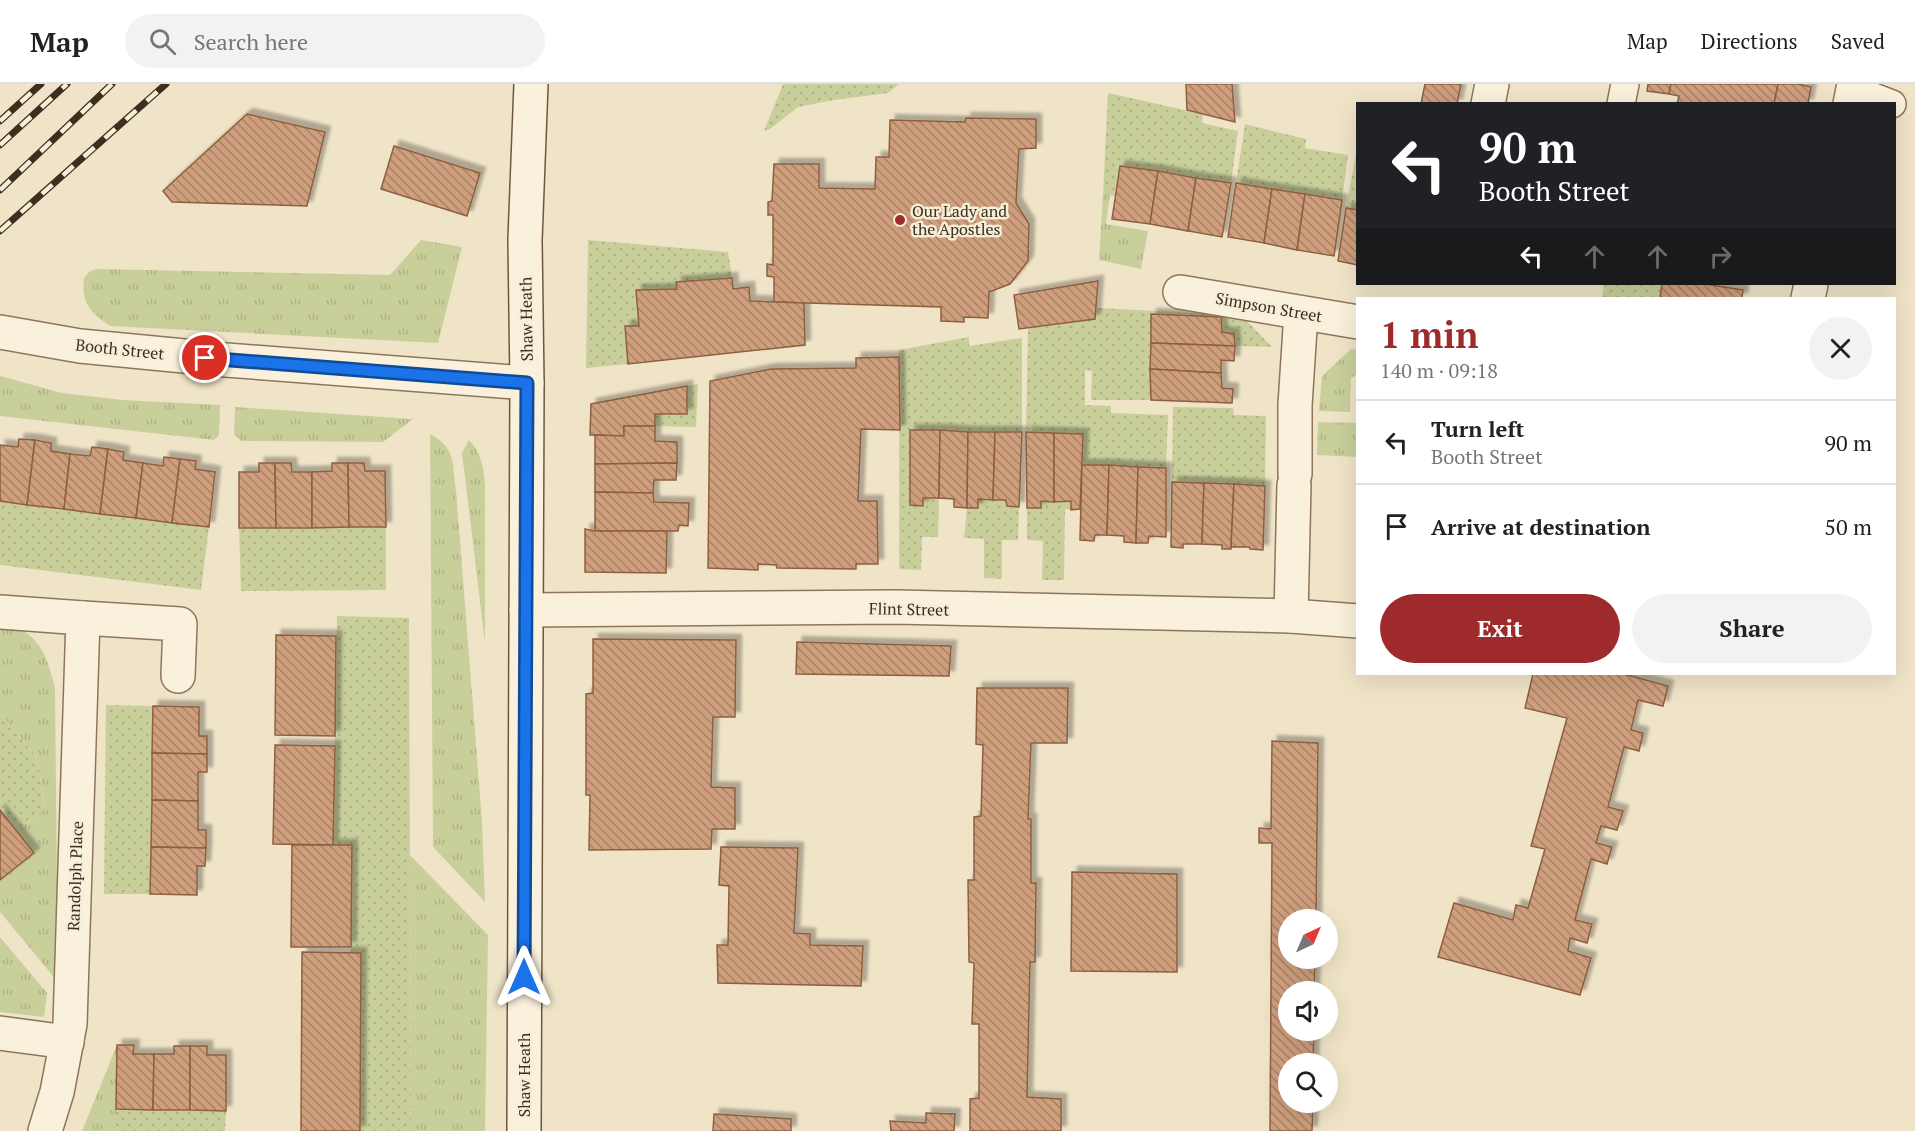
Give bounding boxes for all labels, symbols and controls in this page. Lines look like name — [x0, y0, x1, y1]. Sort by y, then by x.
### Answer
search box — [125, 14, 545, 68]
text: Map — [30, 23, 89, 60]
icon: search — [146, 25, 179, 58]
text: Search here — [194, 27, 308, 56]
text: Map — [1627, 27, 1668, 55]
text: Directions — [1701, 27, 1798, 55]
text: Saved — [1831, 27, 1885, 55]
text: 90 m — [1479, 119, 1577, 175]
icon: left — [1380, 126, 1458, 204]
text: Booth Street — [1479, 173, 1630, 209]
place label: Our Lady and the Apostles — [912, 200, 1007, 240]
marker: Our Lady and the Apostles — [893, 213, 907, 227]
icon: left — [1515, 240, 1548, 273]
icon: ahead — [1578, 240, 1611, 273]
icon: ahead — [1641, 240, 1674, 273]
icon: right — [1704, 240, 1737, 273]
street label: Shaw Heath — [514, 276, 538, 362]
street label: Simpson Street — [1214, 287, 1324, 327]
text: 1 min — [1380, 311, 1478, 358]
button: close — [1809, 317, 1872, 380]
pin — [179, 332, 230, 383]
street label: Booth Street — [74, 333, 166, 365]
icon: arrive — [188, 341, 221, 374]
text: 140 m · 09:18 — [1380, 357, 1498, 384]
text: Turn left — [1431, 414, 1524, 443]
icon: left — [1380, 426, 1413, 459]
text: 90 m — [1824, 428, 1872, 457]
text: Booth Street — [1431, 443, 1543, 470]
icon: arrive — [1380, 510, 1413, 543]
text: Arrive at destination — [1431, 512, 1650, 541]
text: 50 m — [1824, 512, 1872, 541]
button: Exit — [1380, 594, 1620, 663]
button: Share — [1632, 594, 1872, 663]
street label: Flint Street — [869, 597, 949, 621]
street label: Randolph Place — [62, 820, 88, 932]
north arrow — [1278, 909, 1338, 969]
map controls — [1278, 909, 1338, 1113]
position arrow — [492, 945, 556, 1009]
button: sound — [1278, 981, 1338, 1041]
street label: Shaw Heath — [513, 1032, 535, 1117]
button: search — [1278, 1053, 1338, 1113]

